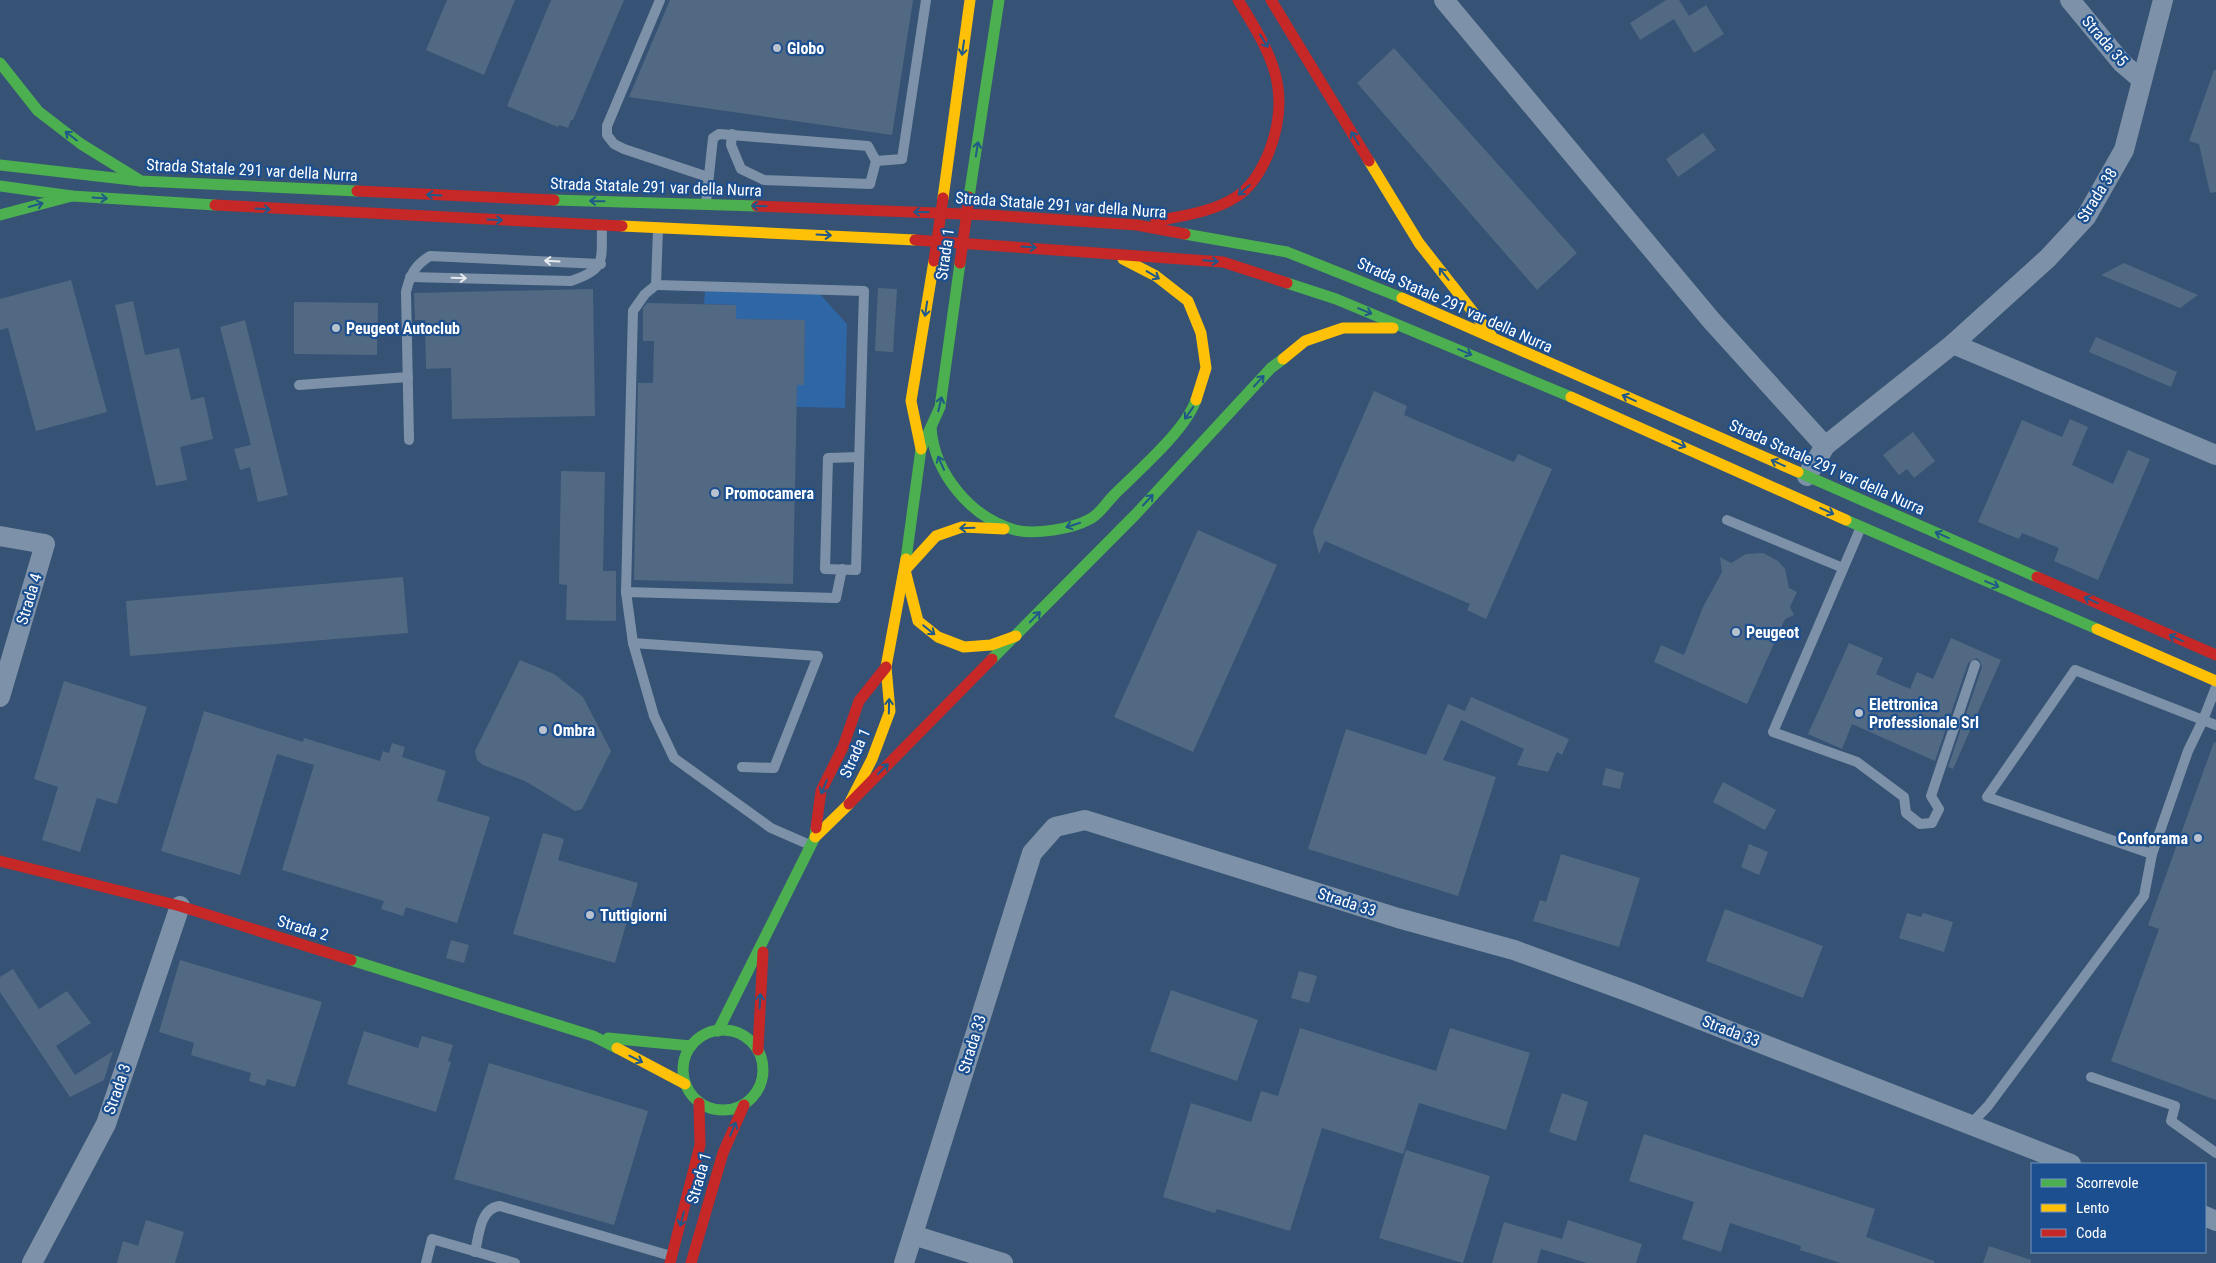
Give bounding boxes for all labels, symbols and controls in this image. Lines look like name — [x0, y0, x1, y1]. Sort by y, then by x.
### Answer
street label: Strada 35 — [2078, 12, 2132, 70]
one-way arrow — [1259, 34, 1269, 48]
place label: Globo — [787, 39, 824, 58]
one-way arrow — [958, 40, 968, 56]
marker: Globo — [771, 42, 783, 54]
one-way arrow — [65, 130, 78, 141]
one-way arrow — [1350, 132, 1360, 146]
one-way arrow — [972, 141, 982, 157]
street label: Strada Statale 291 var della Nurra — [146, 155, 358, 185]
street label: Strada 38 — [2073, 164, 2121, 226]
street label: Strada Statale 291 var della Nurra — [550, 174, 762, 200]
one-way arrow — [1237, 184, 1250, 195]
street label: Strada Statale 291 var della Nurra — [955, 188, 1167, 222]
one-way arrow — [426, 191, 442, 200]
one-way arrow — [92, 193, 108, 203]
one-way arrow — [589, 196, 605, 206]
one-way arrow — [27, 200, 43, 209]
one-way arrow — [751, 201, 767, 210]
one-way arrow — [254, 204, 270, 213]
one-way arrow — [914, 208, 930, 217]
one-way arrow — [487, 215, 503, 224]
street label: Strada 1 — [932, 227, 958, 281]
one-way arrow — [816, 230, 832, 239]
one-way arrow — [1020, 243, 1036, 252]
street label: Strada Statale 291 var della Nurra — [1354, 253, 1556, 357]
one-way arrow — [1203, 256, 1219, 266]
one-way arrow — [544, 257, 560, 266]
one-way arrow — [1438, 268, 1449, 281]
one-way arrow — [1146, 271, 1160, 281]
one-way arrow — [450, 273, 466, 283]
one-way arrow — [920, 301, 930, 317]
one-way arrow — [1357, 306, 1372, 316]
place label: Peugeot Autoclub — [346, 319, 460, 338]
marker: Peugeot Autoclub — [330, 322, 342, 334]
one-way arrow — [1457, 348, 1472, 358]
one-way arrow — [1253, 375, 1265, 388]
one-way arrow — [1621, 393, 1636, 402]
one-way arrow — [936, 397, 945, 413]
one-way arrow — [1184, 406, 1194, 420]
street label: Strada Statale 291 var della Nurra — [1726, 415, 1928, 519]
one-way arrow — [1671, 439, 1686, 449]
one-way arrow — [936, 456, 946, 471]
one-way arrow — [1770, 457, 1785, 466]
place label: Promocamera — [725, 484, 814, 503]
marker: Promocamera — [709, 487, 721, 499]
one-way arrow — [1142, 494, 1154, 507]
one-way arrow — [1819, 507, 1834, 516]
one-way arrow — [1066, 520, 1082, 530]
one-way arrow — [959, 523, 976, 533]
one-way arrow — [1935, 529, 1950, 539]
street label: Strada 4 — [12, 571, 46, 627]
one-way arrow — [1984, 579, 1999, 589]
one-way arrow — [2084, 595, 2099, 605]
one-way arrow — [1029, 611, 1041, 623]
place label: Peugeot — [1746, 623, 1799, 642]
one-way arrow — [922, 624, 935, 635]
marker: Peugeot — [1730, 626, 1742, 638]
one-way arrow — [2169, 632, 2184, 642]
place label: Elettronica Professionale Srl — [1869, 695, 1979, 732]
one-way arrow — [884, 699, 894, 715]
marker: Elettronica Professionale Srl — [1853, 707, 1865, 719]
place label: Ombra — [553, 721, 596, 740]
marker: Ombra — [537, 724, 549, 736]
street label: Strada 1 — [836, 725, 874, 781]
one-way arrow — [877, 764, 889, 776]
one-way arrow — [819, 779, 829, 794]
place label: Conforama — [2118, 829, 2188, 848]
marker: Conforama — [2192, 832, 2204, 844]
street label: Strada 33 — [1315, 884, 1379, 920]
place label: Tuttigiorni — [600, 906, 667, 925]
marker: Tuttigiorni — [584, 909, 596, 921]
street label: Strada 2 — [275, 911, 331, 945]
one-way arrow — [756, 994, 765, 1010]
street label: Strada 33 — [1699, 1011, 1763, 1051]
street label: Strada 33 — [954, 1012, 990, 1076]
one-way arrow — [629, 1054, 644, 1064]
street label: Strada 3 — [99, 1061, 135, 1117]
one-way arrow — [729, 1122, 739, 1137]
street label: Strada 1 — [683, 1150, 715, 1206]
legend — [2031, 1163, 2206, 1253]
text: Scorrevole — [2076, 1174, 2138, 1192]
text: Lento — [2076, 1199, 2109, 1217]
one-way arrow — [677, 1211, 686, 1227]
text: Coda — [2076, 1224, 2107, 1242]

